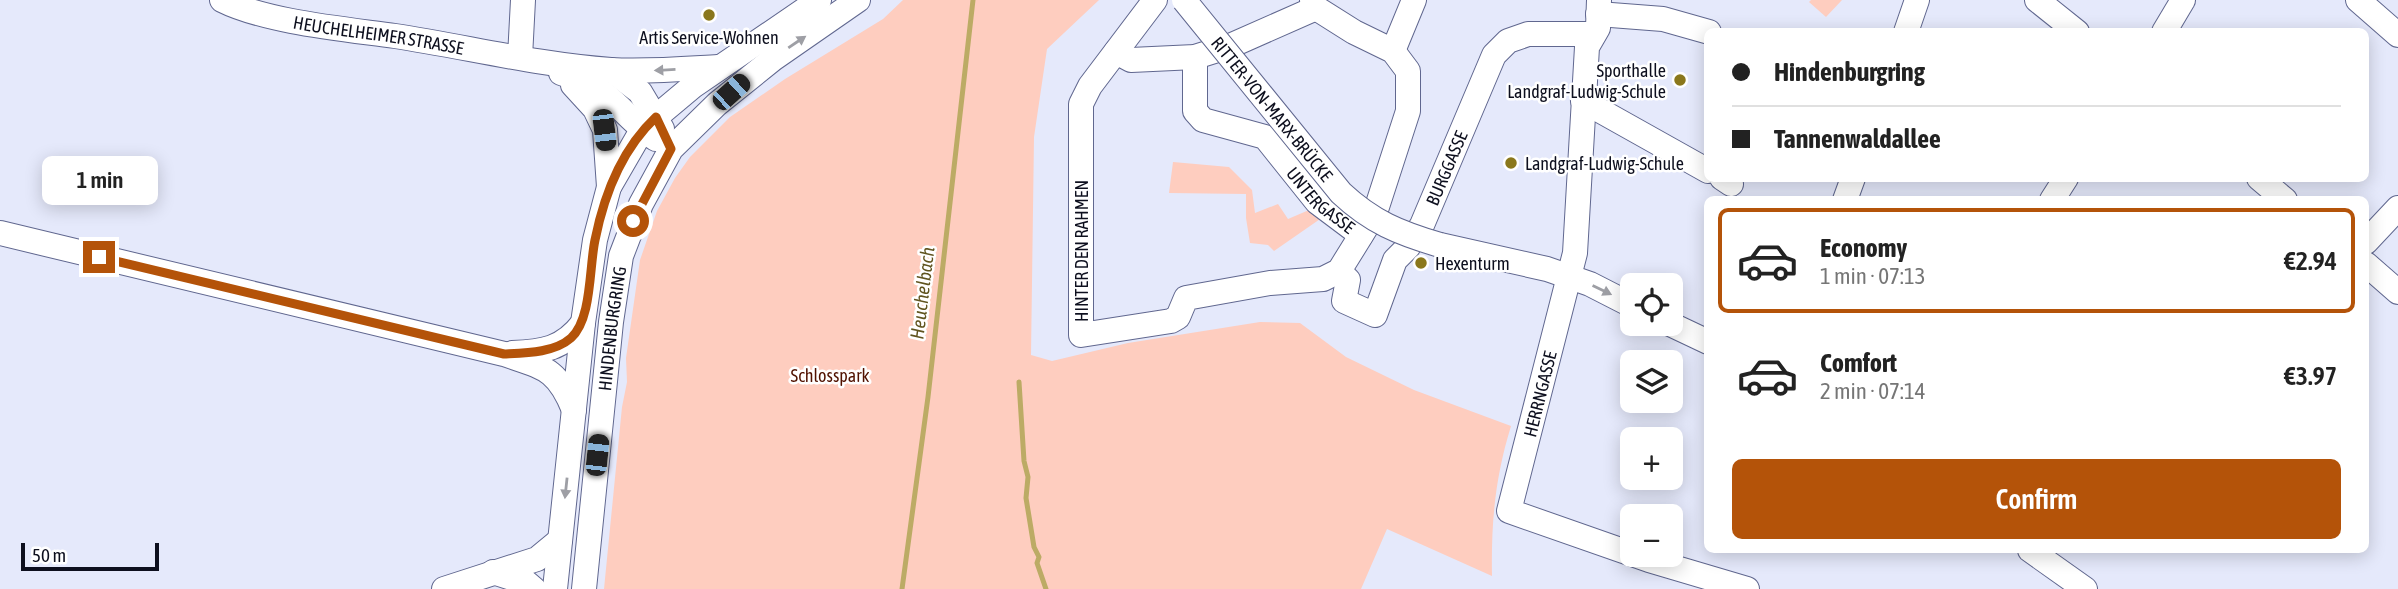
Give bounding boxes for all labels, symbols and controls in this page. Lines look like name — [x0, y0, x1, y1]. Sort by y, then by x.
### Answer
marker: Artis Service-Wohnen — [701, 7, 717, 23]
street label: HEUCHELHEIMER STRASSE — [292, 11, 466, 58]
place label: Artis Service-Wohnen — [639, 27, 779, 48]
street label: RITTER-VON-MARX-BRÜCKE — [1207, 32, 1338, 185]
one-way arrow — [788, 35, 806, 49]
text: Hindenburgring — [1774, 57, 1925, 87]
place label: Sporthalle Landgraf-Ludwig-Schule — [1507, 60, 1666, 102]
one-way arrow — [654, 65, 676, 76]
car — [709, 70, 754, 114]
marker: Sporthalle Landgraf-Ludwig-Schule — [1672, 72, 1688, 88]
car — [592, 108, 617, 152]
text: Tannenwaldallee — [1774, 124, 1941, 154]
street label: BURGGASSE — [1421, 127, 1471, 208]
place label: Landgraf-Ludwig-Schule — [1525, 153, 1684, 174]
marker: Landgraf-Ludwig-Schule — [1503, 155, 1519, 171]
callout: 1 min — [41, 156, 157, 204]
street label: UNTERGASSE — [1283, 163, 1359, 238]
text: 1 min — [77, 167, 123, 193]
street label: HINTER DEN RAHMEN — [1071, 180, 1092, 322]
route start — [617, 205, 649, 237]
icon: car — [1736, 229, 1799, 292]
text: Economy — [1820, 233, 1907, 263]
route end — [83, 241, 115, 273]
water label: Heuchelbach — [905, 246, 939, 340]
text: €2.94 — [2284, 246, 2337, 276]
place label: Hexenturm — [1435, 253, 1510, 274]
marker: Hexenturm — [1413, 255, 1429, 271]
text: 1 min · 07:13 — [1820, 263, 1926, 289]
street label: HINDENBURGRING — [594, 265, 630, 392]
map controls — [1620, 273, 1683, 567]
button: locate — [1620, 273, 1683, 336]
one-way arrow — [1592, 285, 1612, 296]
icon: car — [1736, 344, 1799, 407]
text: Comfort — [1820, 348, 1897, 378]
street label: HERRNGASSE — [1519, 349, 1561, 439]
button: layers — [1620, 350, 1683, 413]
text: €3.97 — [2284, 361, 2337, 391]
park label: Schlosspark — [791, 365, 869, 386]
text: 2 min · 07:14 — [1820, 378, 1926, 404]
button: + — [1620, 427, 1683, 490]
car — [585, 433, 610, 477]
button: Confirm — [1732, 459, 2341, 539]
one-way arrow — [560, 477, 571, 499]
button: − — [1620, 504, 1683, 567]
scale bar — [21, 540, 159, 572]
text: 50 m — [32, 544, 66, 566]

